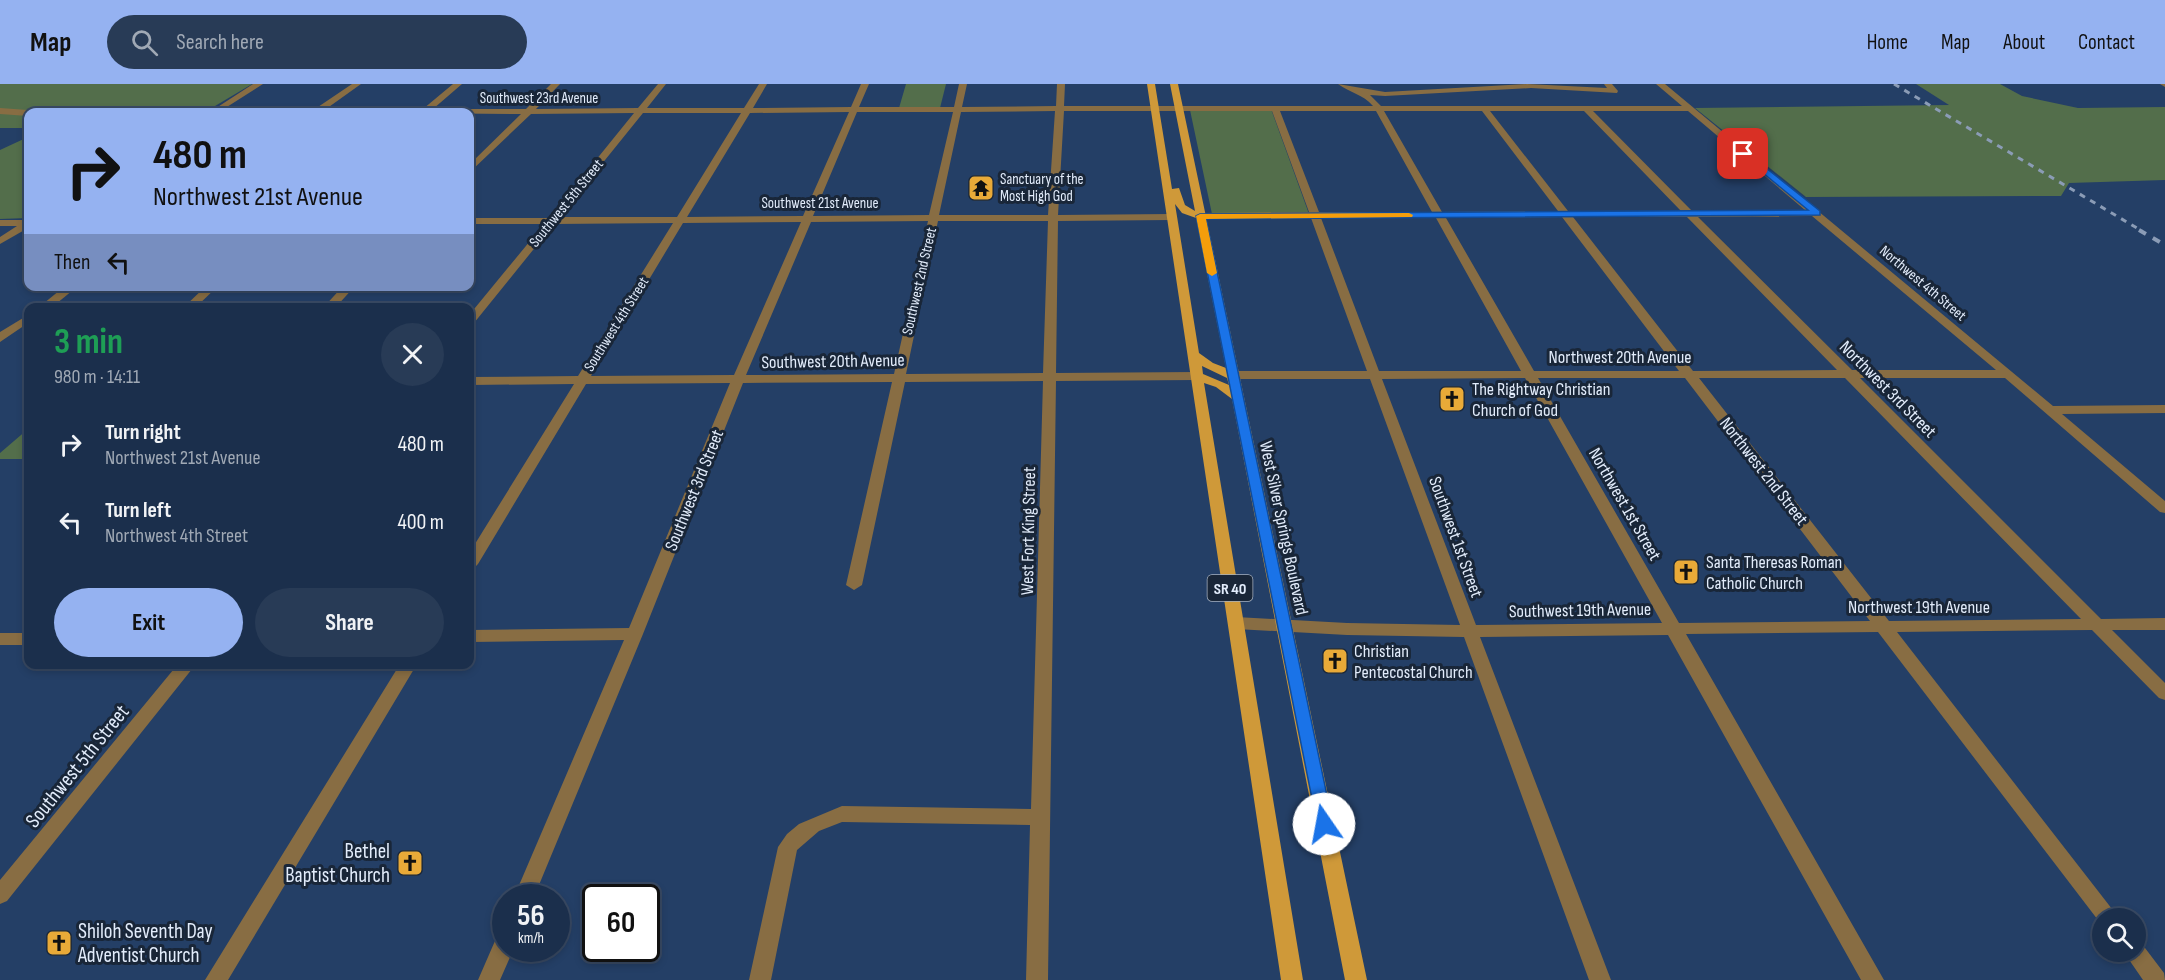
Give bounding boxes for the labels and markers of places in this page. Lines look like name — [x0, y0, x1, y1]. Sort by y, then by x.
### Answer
pin — [1717, 128, 1768, 179]
place label: Sanctuary of the Most High God — [1000, 170, 1084, 206]
temple icon: Sanctuary of the Most High God — [966, 173, 996, 203]
place label: The Rightway Christian Church of God — [1472, 379, 1611, 421]
church icon: The Rightway Christian Church of God — [1437, 384, 1467, 414]
place label: Santa Theresas Roman Catholic Church — [1706, 552, 1842, 594]
church icon: Santa Theresas Roman Catholic Church — [1671, 557, 1701, 587]
place label: Christian Pentecostal Church — [1354, 641, 1473, 683]
church icon: Christian Pentecostal Church — [1320, 646, 1350, 676]
place label: Bethel Baptist Church — [285, 839, 390, 888]
church icon: Bethel Baptist Church — [395, 848, 425, 878]
place label: Shiloh Seventh Day Adventist Church — [77, 919, 213, 968]
church icon: Shiloh Seventh Day Adventist Church — [44, 928, 74, 958]

